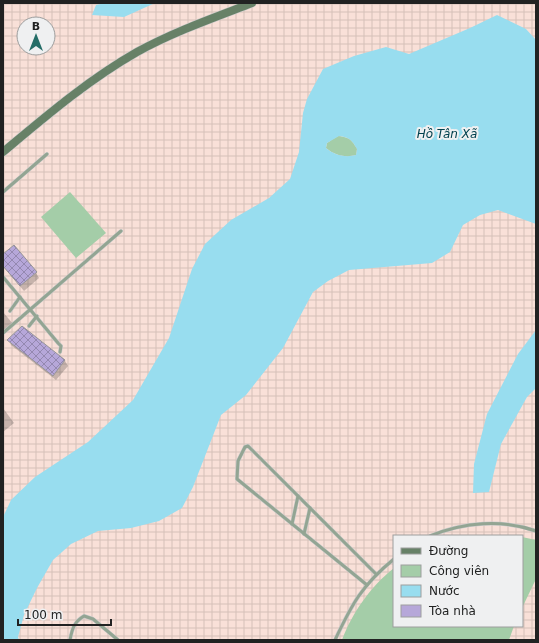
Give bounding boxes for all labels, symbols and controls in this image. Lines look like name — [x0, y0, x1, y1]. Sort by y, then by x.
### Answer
north arrow — [16, 16, 56, 56]
text: B — [32, 20, 40, 33]
water label: Hồ Tân Xã — [417, 127, 477, 141]
legend — [393, 535, 523, 627]
text: Đường — [429, 544, 468, 558]
text: Công viên — [429, 564, 489, 578]
text: Nước — [429, 584, 460, 598]
scale bar — [18, 601, 111, 627]
text: Tòa nhà — [428, 604, 476, 618]
text: 100 m — [24, 608, 62, 622]

